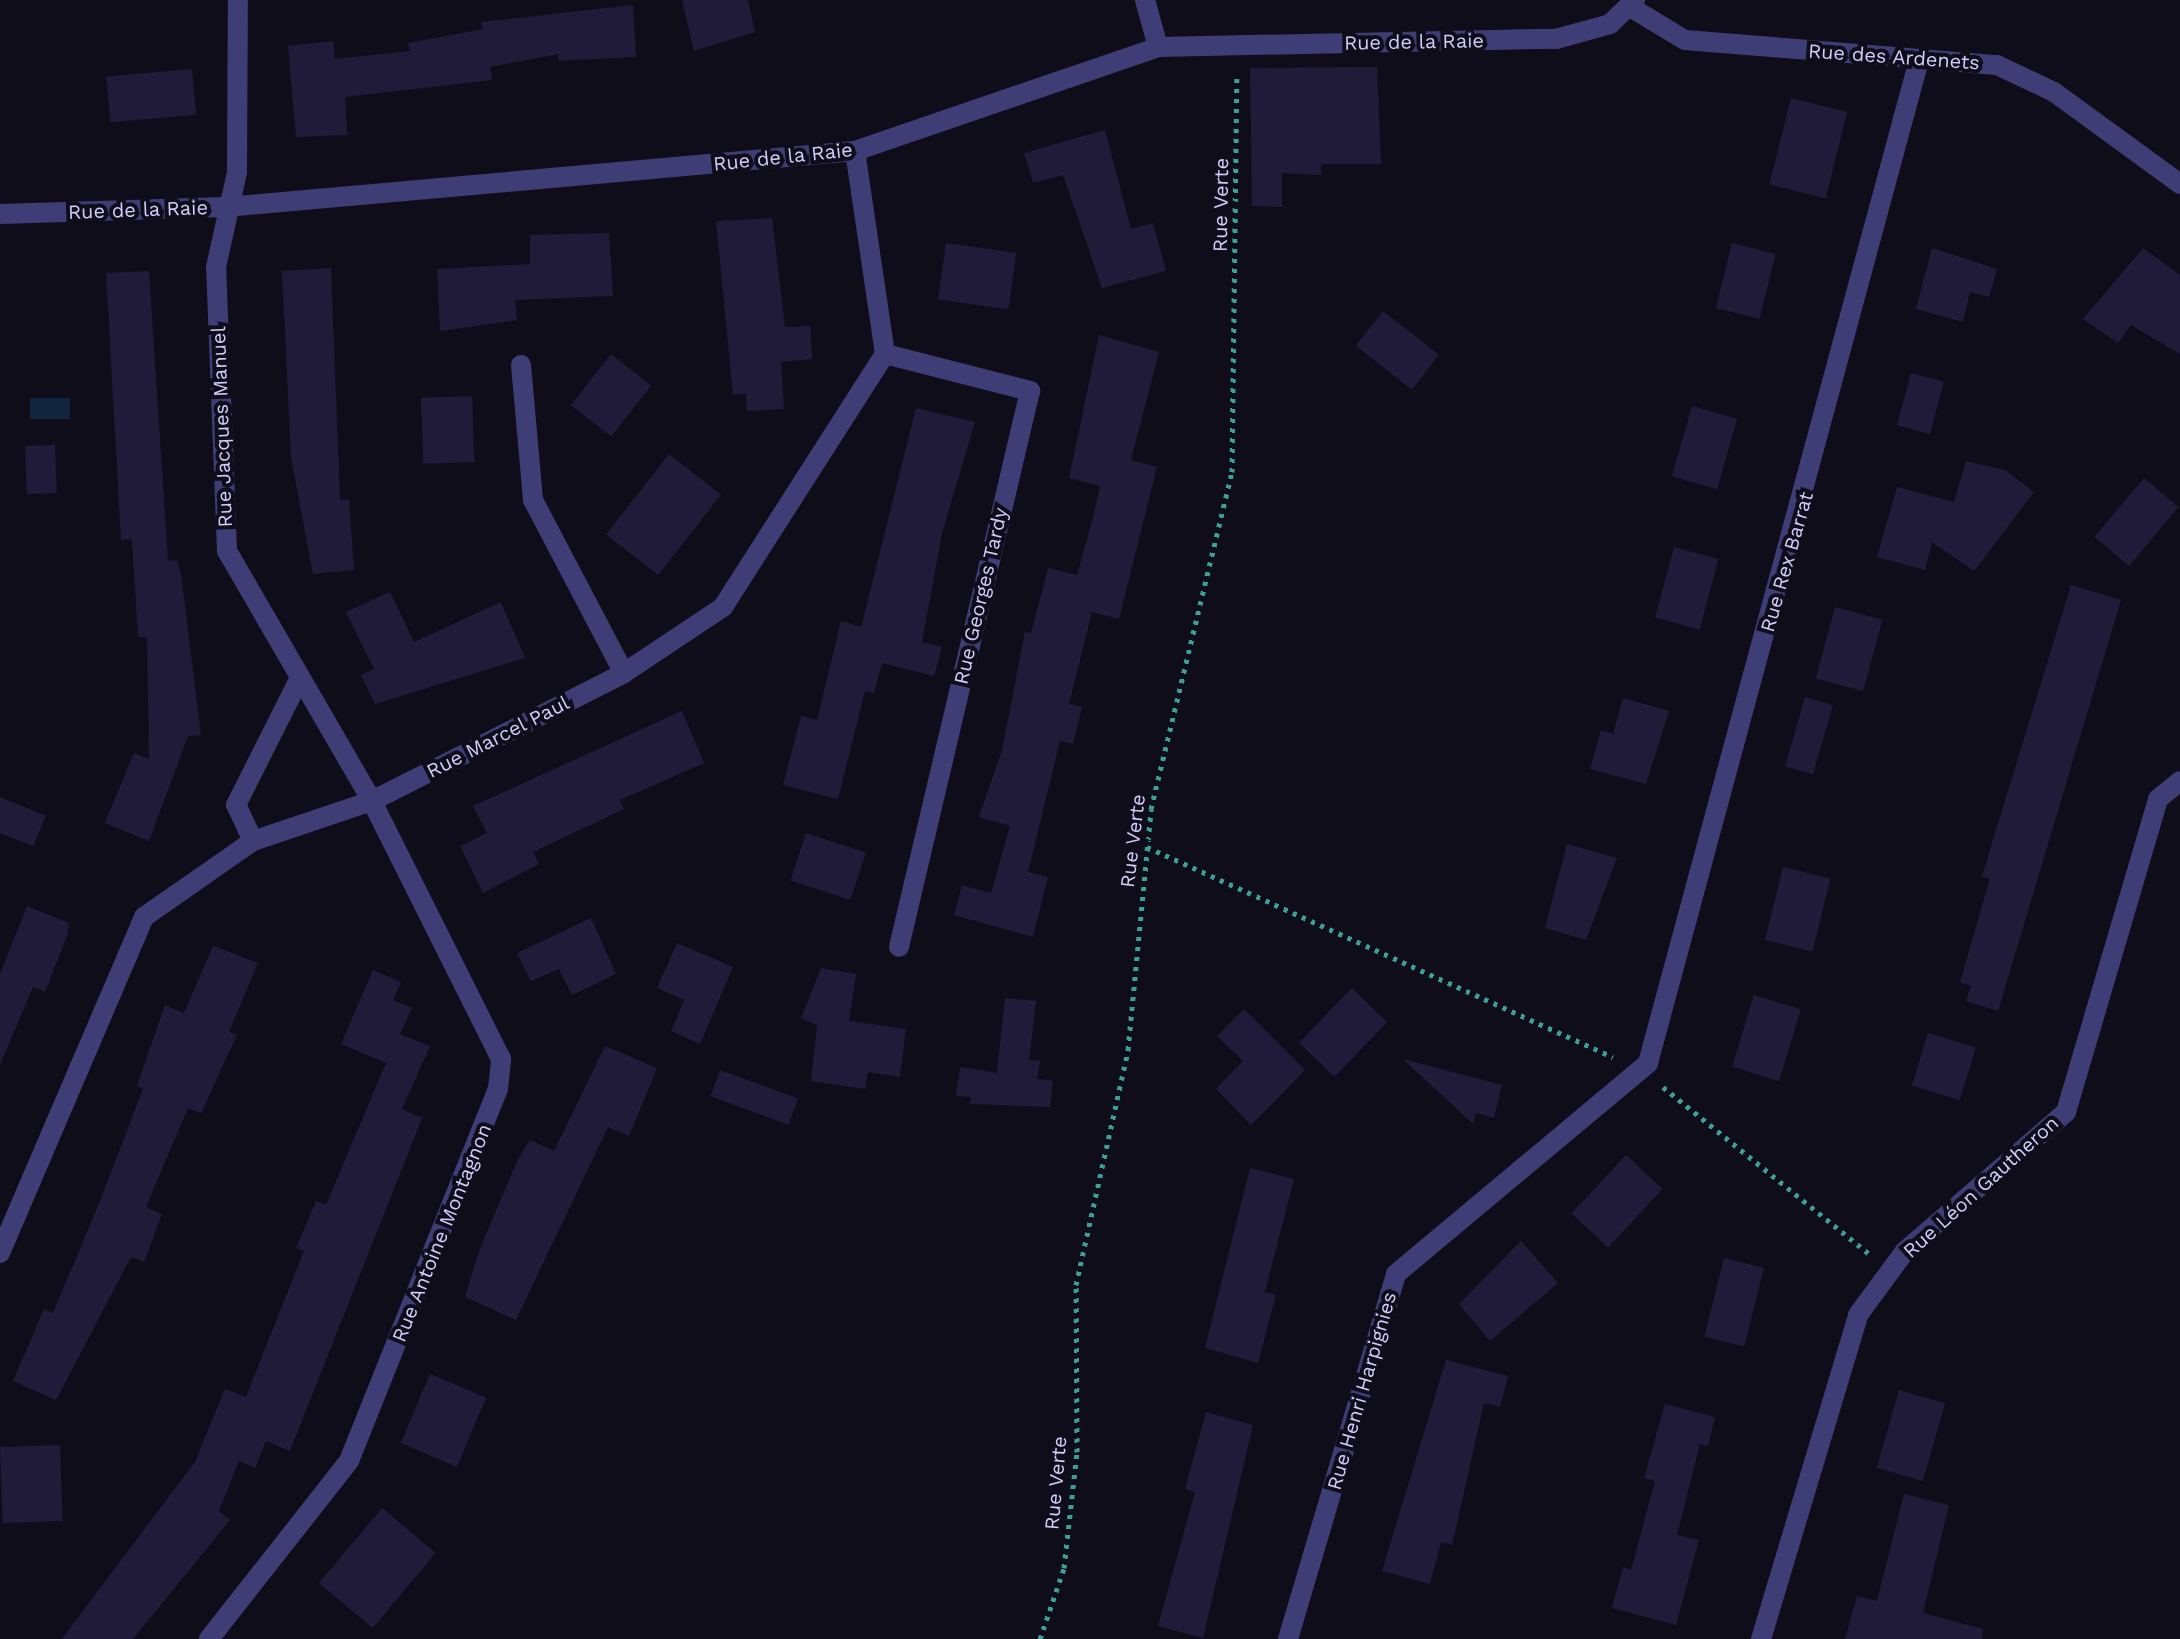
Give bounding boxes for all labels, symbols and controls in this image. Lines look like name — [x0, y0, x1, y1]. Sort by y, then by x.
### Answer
street label: Rue de la Raie — [1344, 29, 1484, 55]
street label: Rue des Ardenets — [1807, 39, 1981, 75]
street label: Rue de la Raie — [712, 138, 854, 176]
street label: Rue Verte — [1208, 157, 1234, 253]
street label: Rue de la Raie — [67, 196, 209, 224]
street label: Rue Jacques Manuel — [206, 326, 238, 528]
street label: Rue Rex Barrat — [1755, 489, 1819, 635]
street label: Rue Georges Tardy — [949, 505, 1013, 687]
street label: Rue Marcel Paul — [422, 691, 574, 783]
street label: Rue Verte — [1115, 792, 1151, 890]
street label: Rue Léon Gautheron — [1898, 1111, 2064, 1263]
street label: Rue Antoine Montagnon — [387, 1120, 497, 1346]
street label: Rue Henri Harpignies — [1322, 1289, 1402, 1493]
street label: Rue Verte — [1040, 1435, 1072, 1531]

